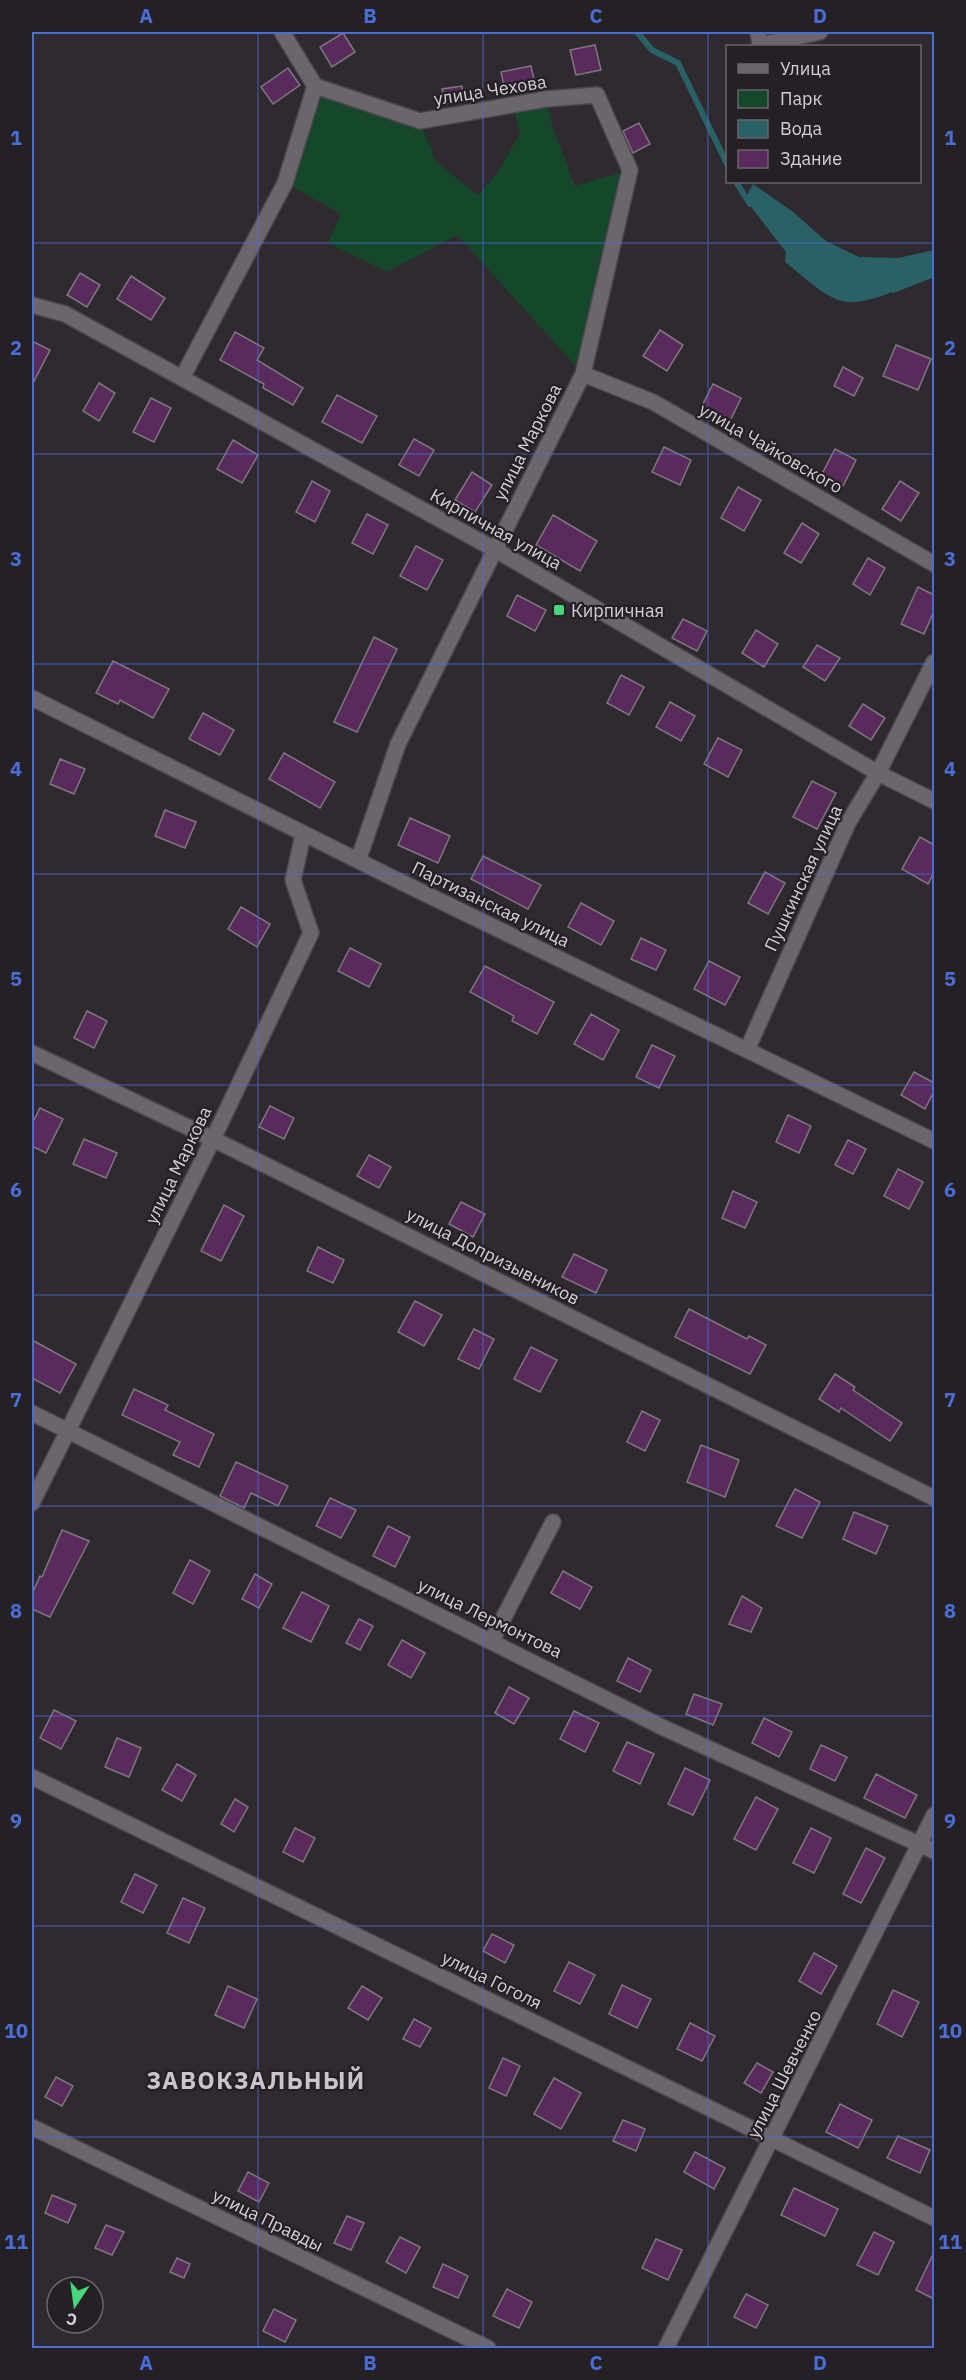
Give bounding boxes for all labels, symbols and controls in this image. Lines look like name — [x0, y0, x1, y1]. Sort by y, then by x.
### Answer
text: A — [139, 2, 153, 29]
text: B — [363, 2, 377, 29]
text: C — [589, 2, 603, 29]
text: D — [813, 2, 827, 29]
legend — [726, 45, 921, 183]
text: Улица — [780, 57, 831, 80]
street label: улица Чехова — [432, 70, 548, 110]
text: Парк — [780, 87, 823, 110]
text: Вода — [780, 117, 823, 140]
text: 1 — [10, 124, 22, 151]
text: 1 — [944, 124, 956, 151]
text: Здание — [780, 147, 842, 170]
text: 2 — [10, 334, 22, 361]
text: 2 — [944, 334, 956, 361]
street label: улица Маркова — [488, 379, 566, 504]
street label: улица Чайковского — [695, 398, 847, 498]
street label: Кирпичная улица — [426, 483, 566, 575]
text: 3 — [10, 545, 22, 572]
text: 3 — [944, 545, 956, 572]
place label: Кирпичная — [571, 599, 664, 622]
marker: Кирпичная — [552, 603, 566, 617]
text: 4 — [10, 755, 22, 782]
text: 4 — [944, 755, 956, 782]
street label: Пушкинская улица — [759, 801, 847, 955]
street label: Партизанская улица — [408, 856, 574, 952]
text: 5 — [10, 965, 22, 992]
text: 5 — [944, 965, 956, 992]
street label: улица Маркова — [140, 1102, 217, 1228]
text: 6 — [10, 1176, 22, 1203]
text: 6 — [944, 1176, 956, 1203]
street label: улица Допризывников — [402, 1202, 584, 1310]
text: 7 — [10, 1386, 22, 1413]
text: 7 — [944, 1386, 956, 1413]
street label: улица Лермонтова — [414, 1573, 566, 1663]
text: 8 — [10, 1597, 22, 1624]
text: 8 — [944, 1597, 956, 1624]
text: 9 — [10, 1807, 22, 1834]
text: 9 — [944, 1807, 956, 1834]
street label: улица Гоголя — [438, 1946, 546, 2014]
street label: улица Шевченко — [742, 2006, 826, 2142]
text: 10 — [4, 2017, 28, 2044]
text: 10 — [938, 2017, 962, 2044]
district label: ЗАВОКЗАЛЬНЫЙ — [146, 2064, 366, 2096]
street label: улица Правды — [209, 2183, 327, 2257]
text: 11 — [4, 2228, 28, 2255]
text: 11 — [938, 2228, 962, 2255]
north arrow — [45, 2275, 105, 2335]
text: С — [64, 2309, 79, 2331]
text: A — [139, 2349, 153, 2376]
text: B — [363, 2349, 377, 2376]
text: C — [589, 2349, 603, 2376]
text: D — [813, 2349, 827, 2376]

